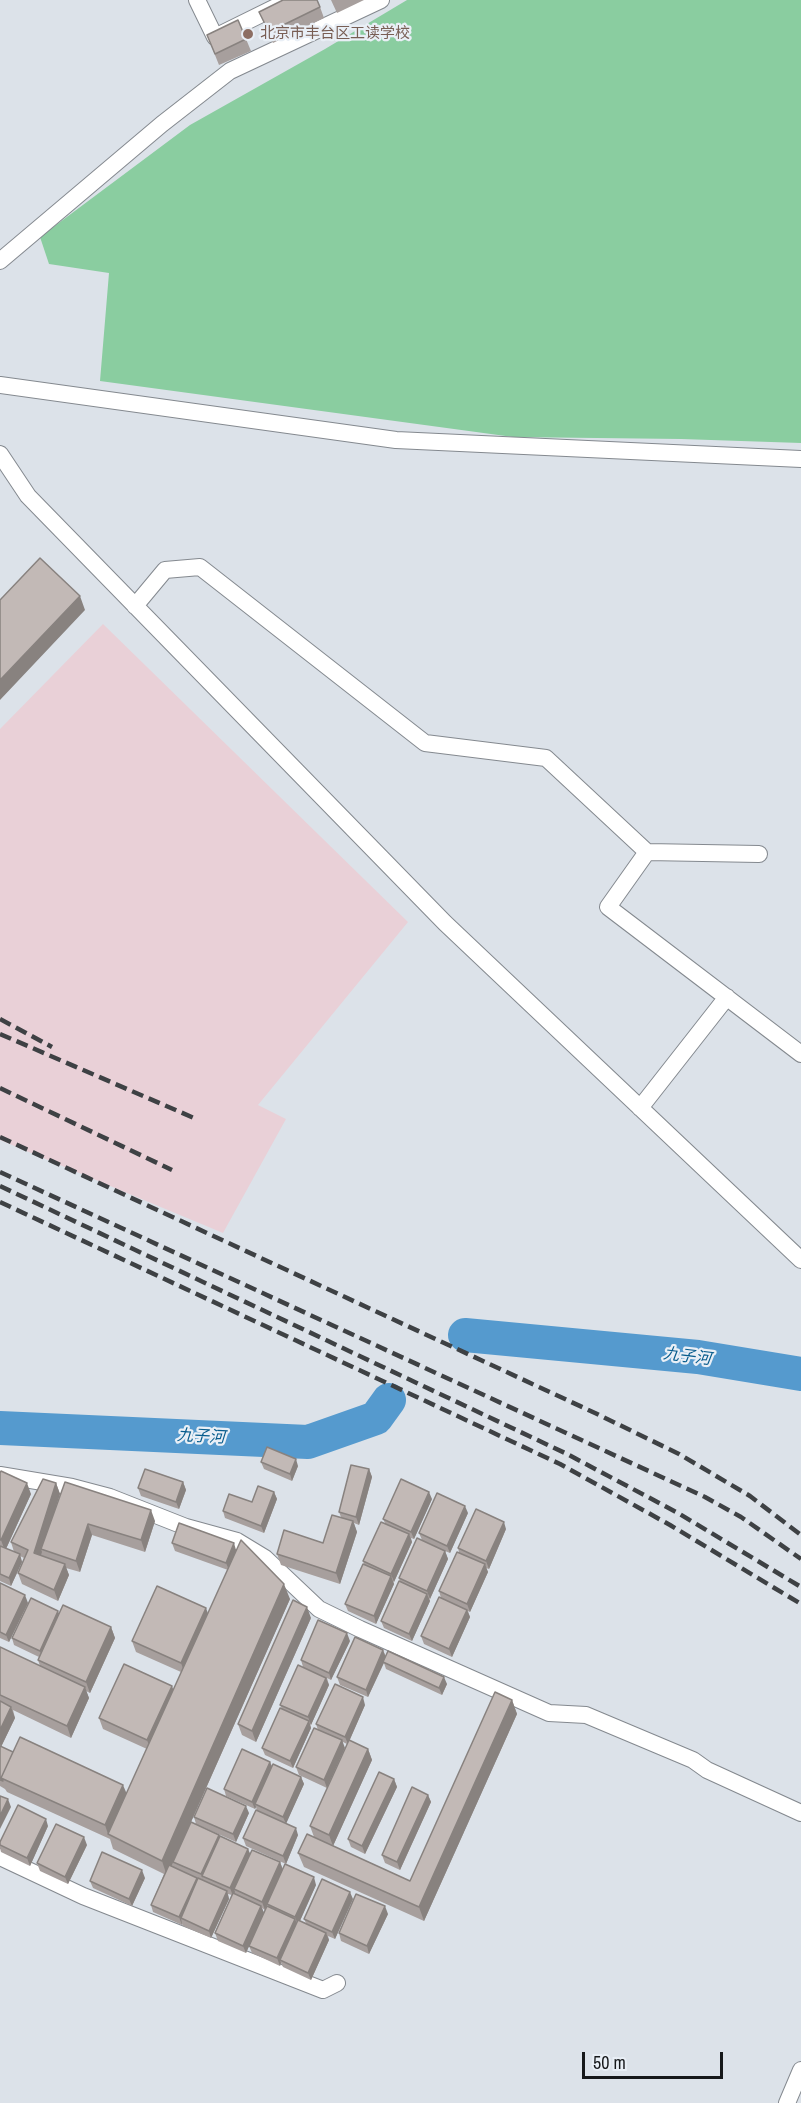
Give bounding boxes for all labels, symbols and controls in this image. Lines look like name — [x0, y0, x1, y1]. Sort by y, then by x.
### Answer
place label: 北京市丰台区工读学校 — [260, 25, 410, 43]
marker: 北京市丰台区工读学校 — [241, 27, 255, 41]
water label: 九子河 — [662, 1345, 712, 1369]
water label: 九子河 — [177, 1426, 225, 1448]
scale bar — [585, 2040, 726, 2078]
text: 50 m — [593, 2050, 626, 2075]

